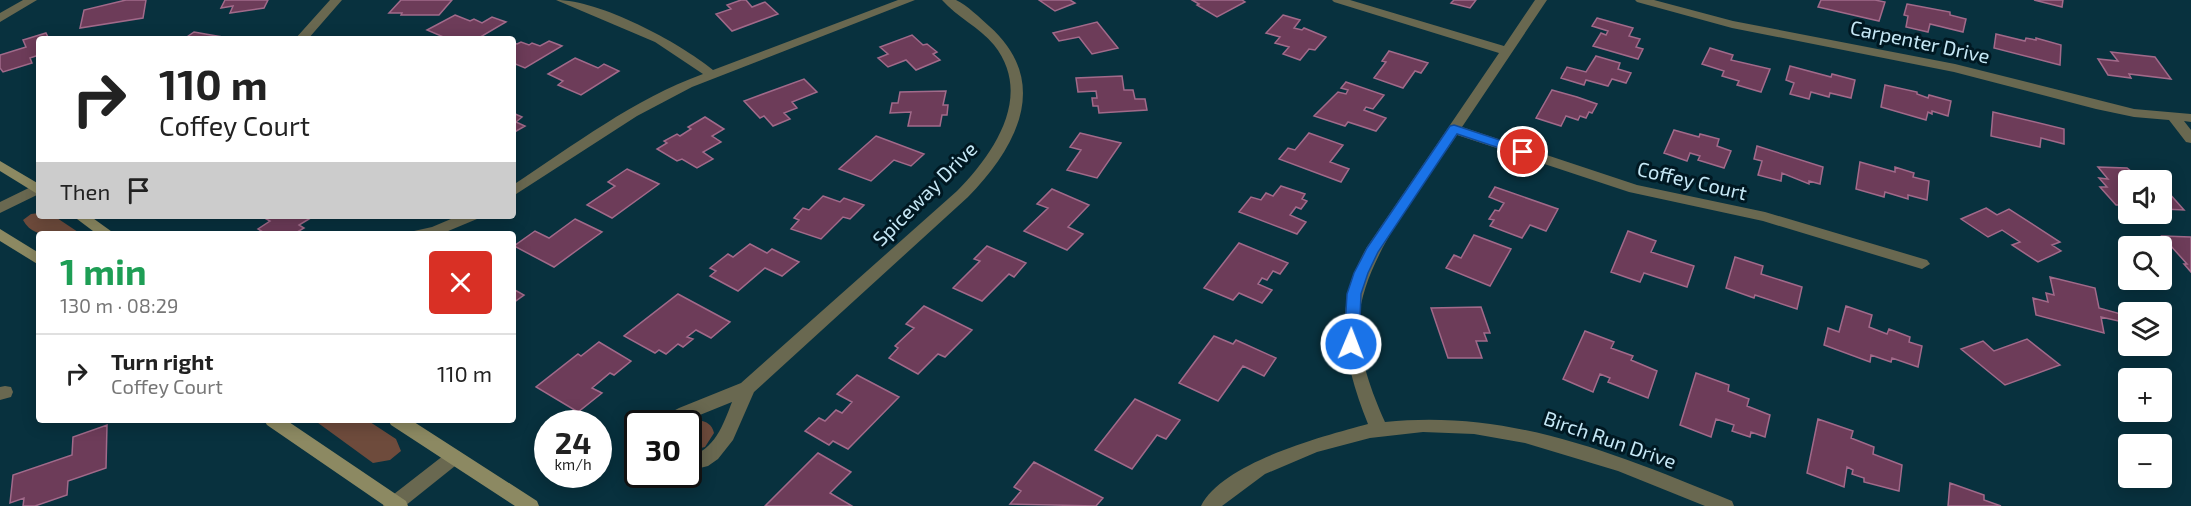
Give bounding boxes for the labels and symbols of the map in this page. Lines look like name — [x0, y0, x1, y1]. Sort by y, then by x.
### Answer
street label: Carpenter Drive — [1848, 14, 1992, 68]
pin — [1497, 126, 1548, 177]
street label: Spiceway Drive — [867, 136, 981, 250]
street label: Coffey Court — [1635, 156, 1750, 204]
position arrow — [1319, 312, 1383, 376]
street label: Birch Run Drive — [1541, 405, 1680, 473]
speed limit sign: 30 — [624, 410, 702, 488]

